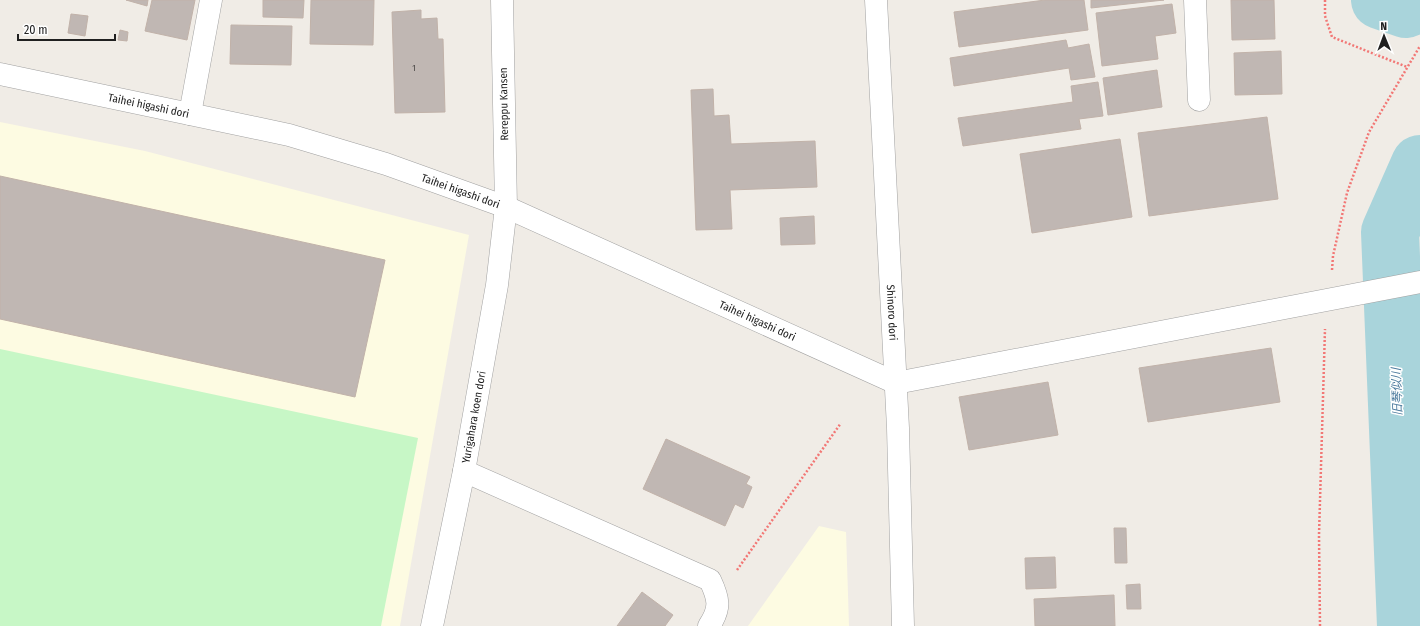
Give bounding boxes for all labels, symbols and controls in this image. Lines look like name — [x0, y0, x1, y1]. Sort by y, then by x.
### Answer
scale bar — [18, 16, 115, 42]
north arrow — [1364, 16, 1404, 56]
text: N — [1380, 20, 1387, 33]
text: 20 m — [24, 23, 48, 37]
house number: 1 — [412, 63, 416, 73]
street label: Rereppu Kansen — [497, 67, 511, 141]
street label: Taihei higashi dori — [107, 91, 191, 120]
street label: Taihei higashi dori — [420, 171, 502, 211]
street label: Shinoro dori — [884, 284, 900, 341]
street label: Taihei higashi dori — [717, 298, 798, 343]
water label: 旧琴似川 — [1389, 366, 1405, 416]
street label: Yurigahara koen dori — [459, 370, 488, 464]

